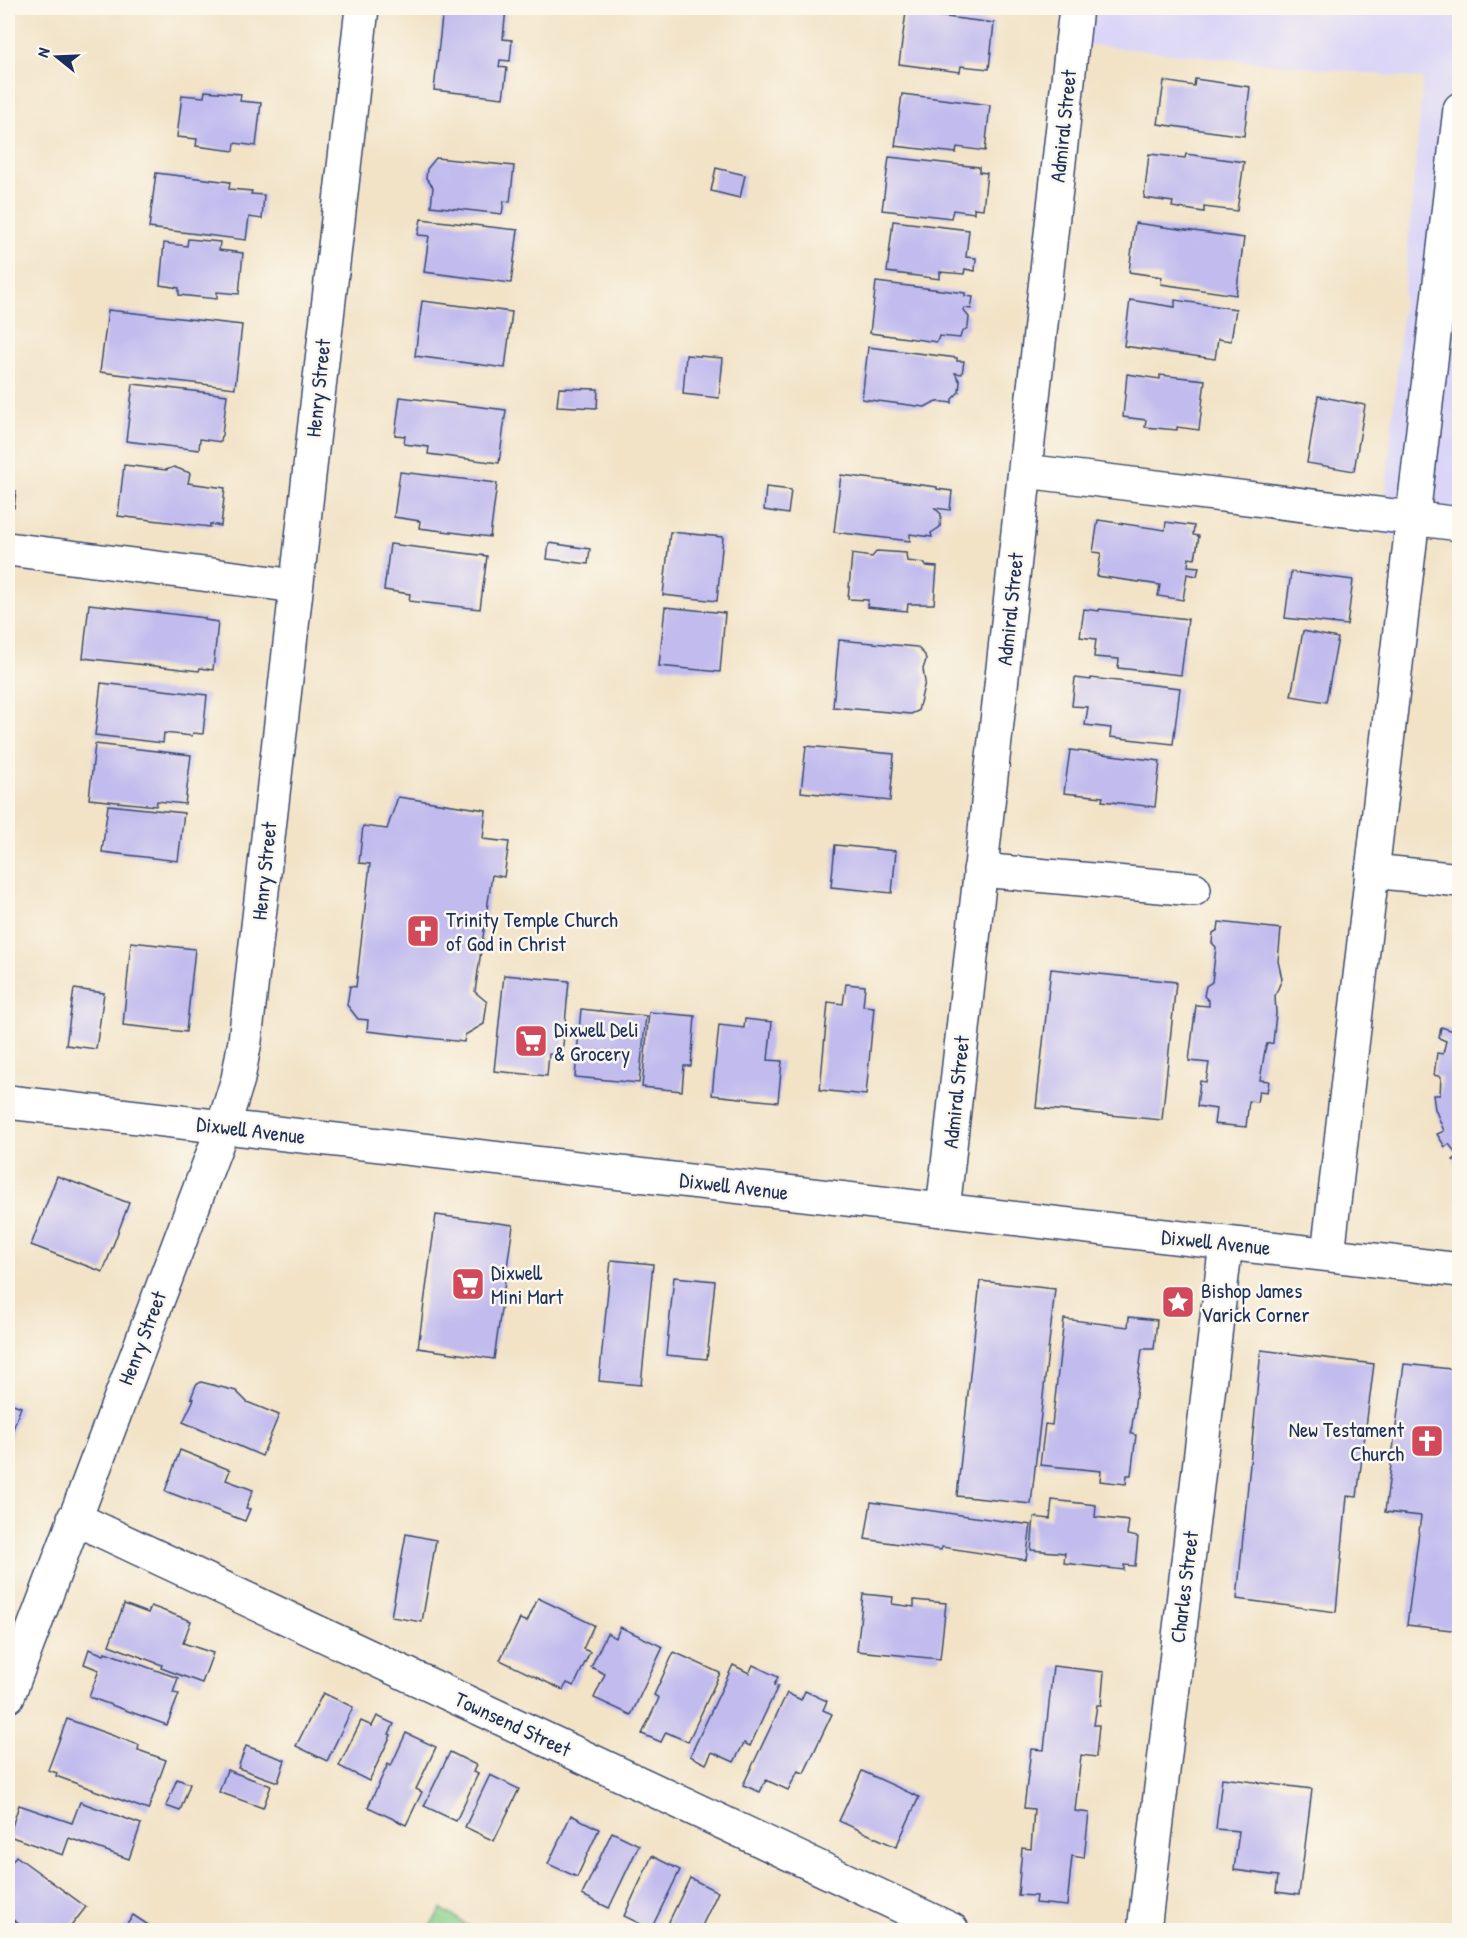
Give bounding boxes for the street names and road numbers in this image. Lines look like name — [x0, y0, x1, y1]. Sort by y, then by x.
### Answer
street label: Admiral Street — [1043, 68, 1083, 184]
street label: Henry Street — [298, 337, 338, 438]
street label: Admiral Street — [990, 551, 1030, 667]
street label: Henry Street — [244, 820, 284, 921]
street label: Admiral Street — [936, 1034, 976, 1150]
street label: Dixwell Avenue — [195, 1109, 307, 1151]
street label: Dixwell Avenue — [678, 1165, 790, 1207]
street label: Dixwell Avenue — [1160, 1222, 1272, 1262]
street label: Henry Street — [111, 1286, 173, 1389]
street label: Charles Street — [1163, 1529, 1205, 1645]
street label: Townsend Street — [450, 1684, 577, 1764]

